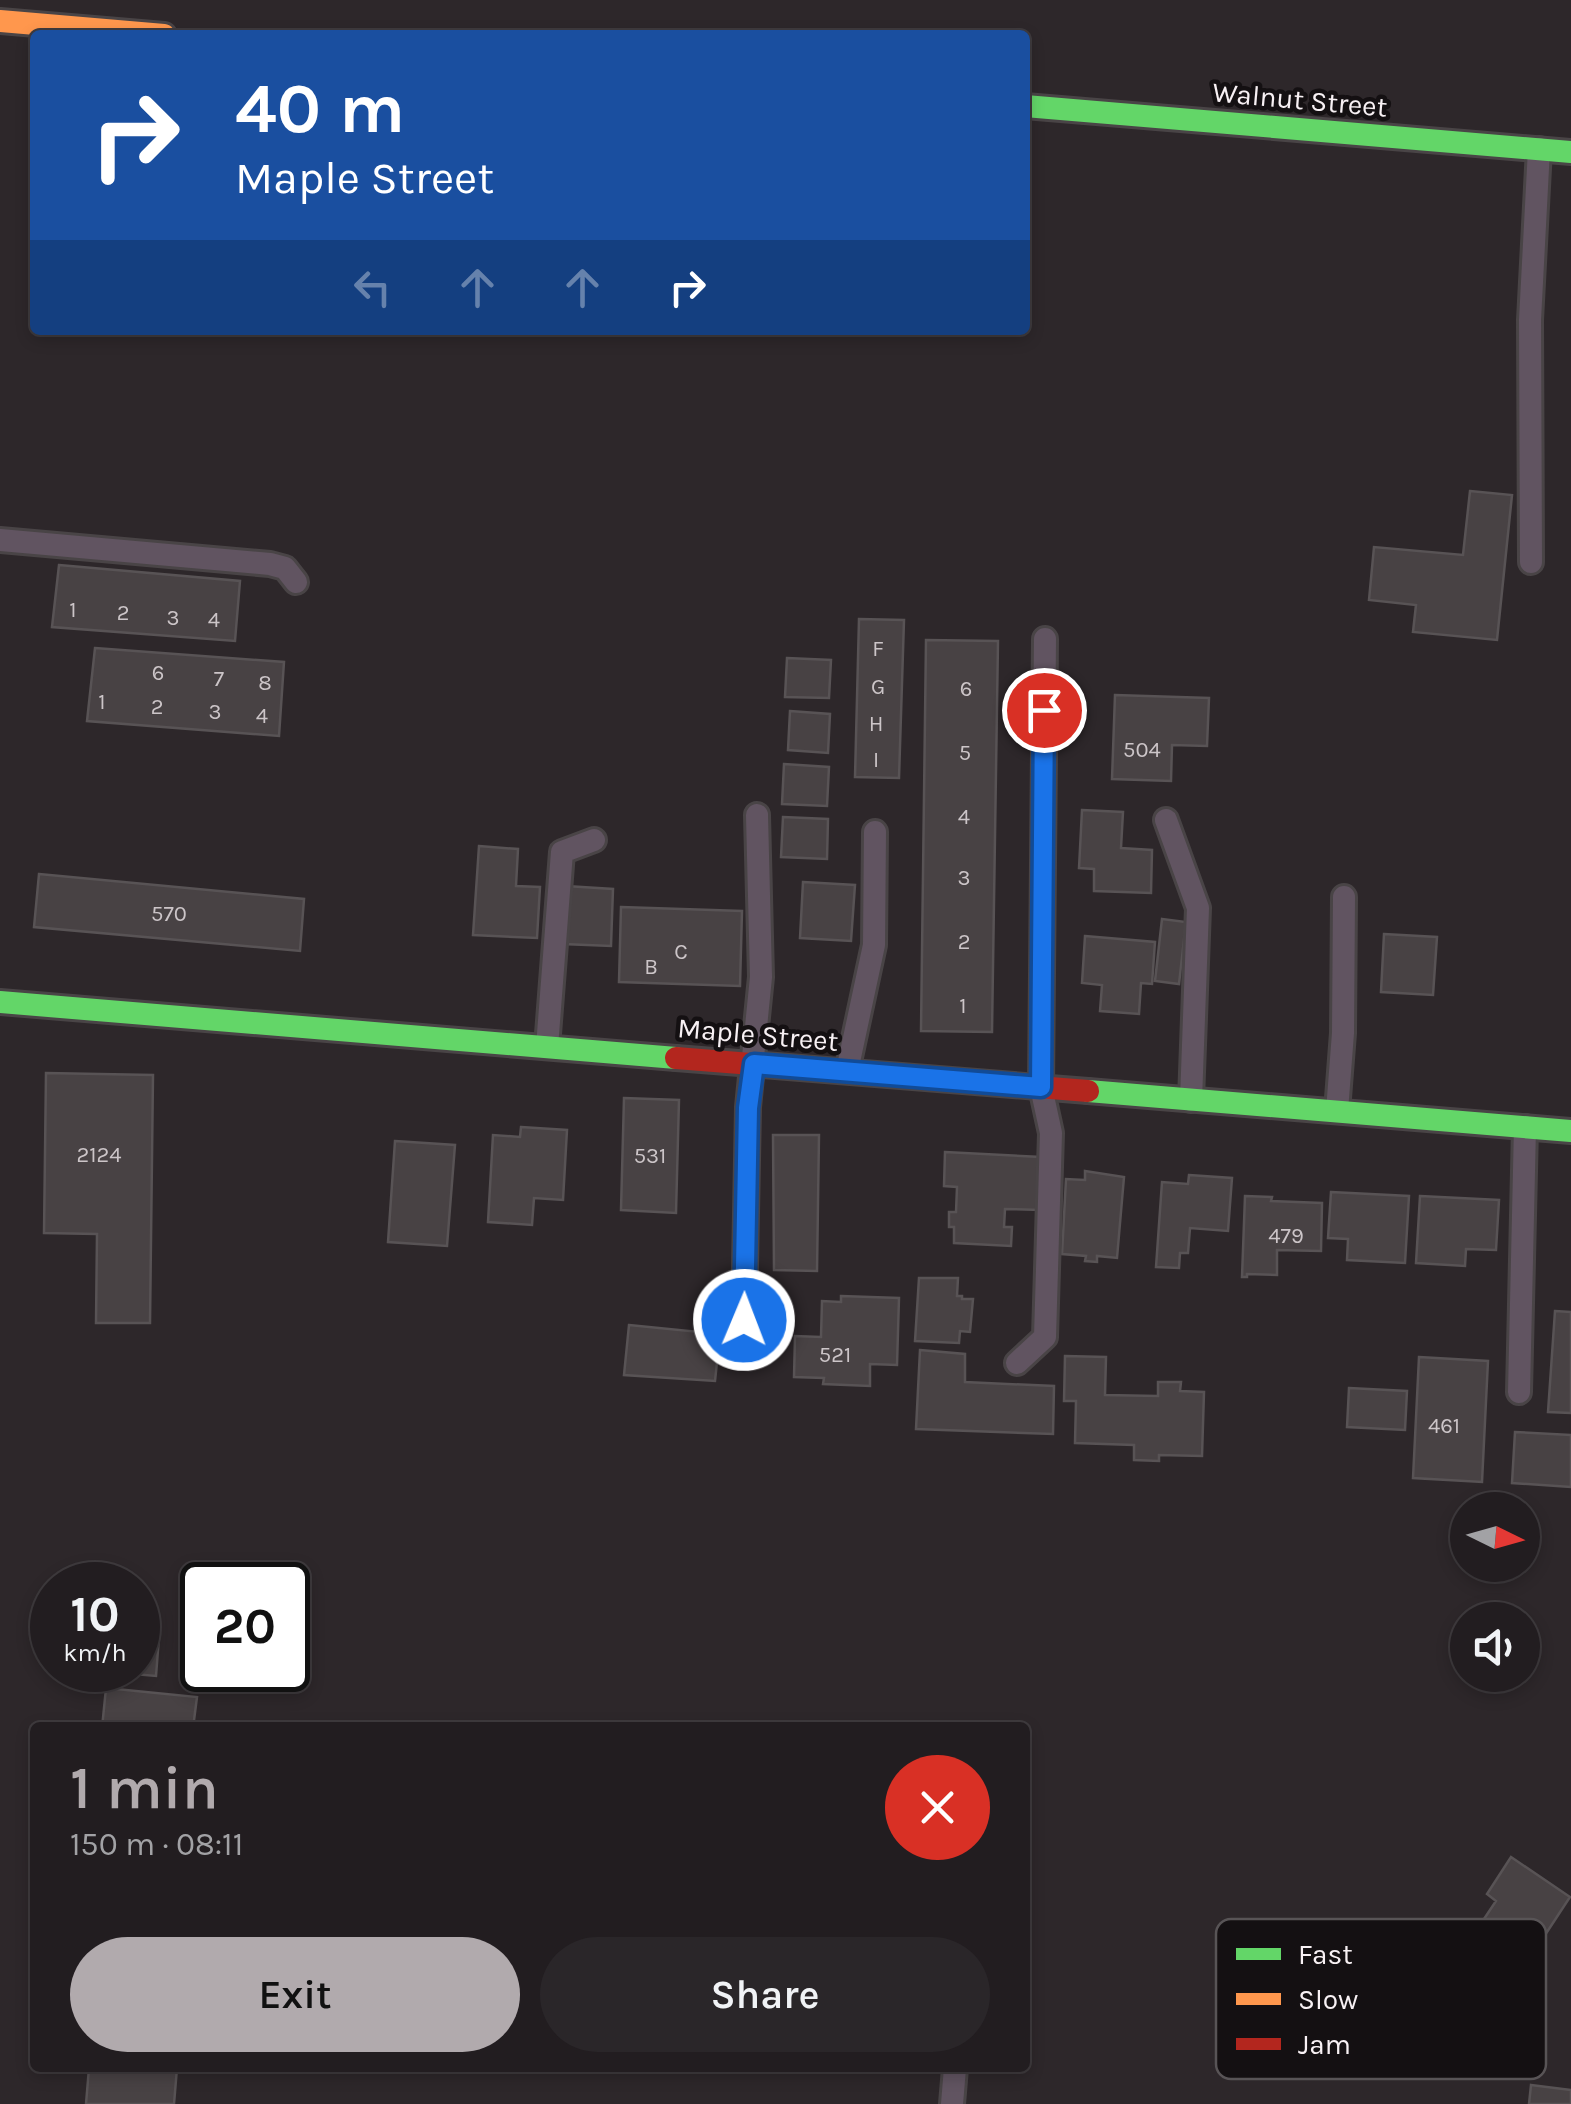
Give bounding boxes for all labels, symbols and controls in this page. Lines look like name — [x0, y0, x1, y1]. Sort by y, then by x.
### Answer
text: 40 m — [235, 68, 405, 150]
icon: right — [70, 70, 200, 200]
street label: Walnut Street — [1211, 75, 1389, 124]
text: Maple Street — [235, 152, 494, 204]
icon: left — [345, 260, 400, 315]
icon: ahead — [450, 260, 505, 315]
icon: ahead — [555, 260, 610, 315]
icon: right — [660, 260, 715, 315]
house number: 1 — [69, 597, 77, 623]
house number: 2 — [117, 600, 129, 626]
house number: 3 — [167, 605, 180, 631]
house number: 4 — [208, 607, 220, 633]
house number: F — [872, 636, 884, 662]
house number: 6 — [152, 660, 164, 686]
house number: 7 — [214, 666, 224, 692]
pin — [1002, 668, 1087, 753]
house number: 8 — [258, 670, 272, 696]
house number: G — [871, 674, 885, 700]
house number: 6 — [960, 676, 972, 702]
icon: arrive — [1017, 683, 1072, 738]
house number: 1 — [98, 689, 106, 715]
house number: 2 — [151, 694, 163, 720]
house number: 3 — [209, 699, 222, 725]
house number: 4 — [256, 703, 268, 729]
house number: H — [869, 711, 883, 737]
house number: 504 — [1123, 737, 1161, 763]
house number: 5 — [959, 740, 971, 766]
house number: I — [873, 747, 879, 773]
house number: 4 — [958, 804, 970, 830]
house number: 3 — [958, 865, 971, 891]
house number: 570 — [151, 901, 187, 927]
house number: 2 — [958, 929, 970, 955]
house number: C — [674, 939, 688, 965]
house number: B — [644, 954, 658, 980]
house number: 1 — [959, 993, 967, 1019]
street label: Maple Street — [676, 1011, 840, 1058]
house number: 2124 — [76, 1142, 122, 1168]
house number: 531 — [634, 1143, 666, 1169]
house number: 479 — [1268, 1223, 1304, 1249]
position arrow — [692, 1268, 796, 1372]
house number: 521 — [819, 1342, 851, 1368]
house number: 461 — [1428, 1413, 1460, 1439]
north arrow — [1450, 1492, 1540, 1582]
map controls — [1450, 1492, 1540, 1692]
speed limit sign: 20 — [180, 1562, 310, 1692]
text: 10 — [70, 1585, 120, 1644]
button: sound — [1450, 1602, 1540, 1692]
text: km/h — [63, 1638, 127, 1667]
text: 1 min — [70, 1753, 219, 1823]
button: close — [885, 1755, 990, 1860]
text: 150 m · 08:11 — [70, 1826, 243, 1863]
legend — [1216, 1919, 1546, 2079]
button: Exit — [70, 1937, 520, 2052]
button: Share — [540, 1937, 990, 2052]
text: Fast — [1298, 1938, 1353, 1971]
text: Slow — [1298, 1983, 1358, 2016]
text: Jam — [1298, 2028, 1351, 2061]

